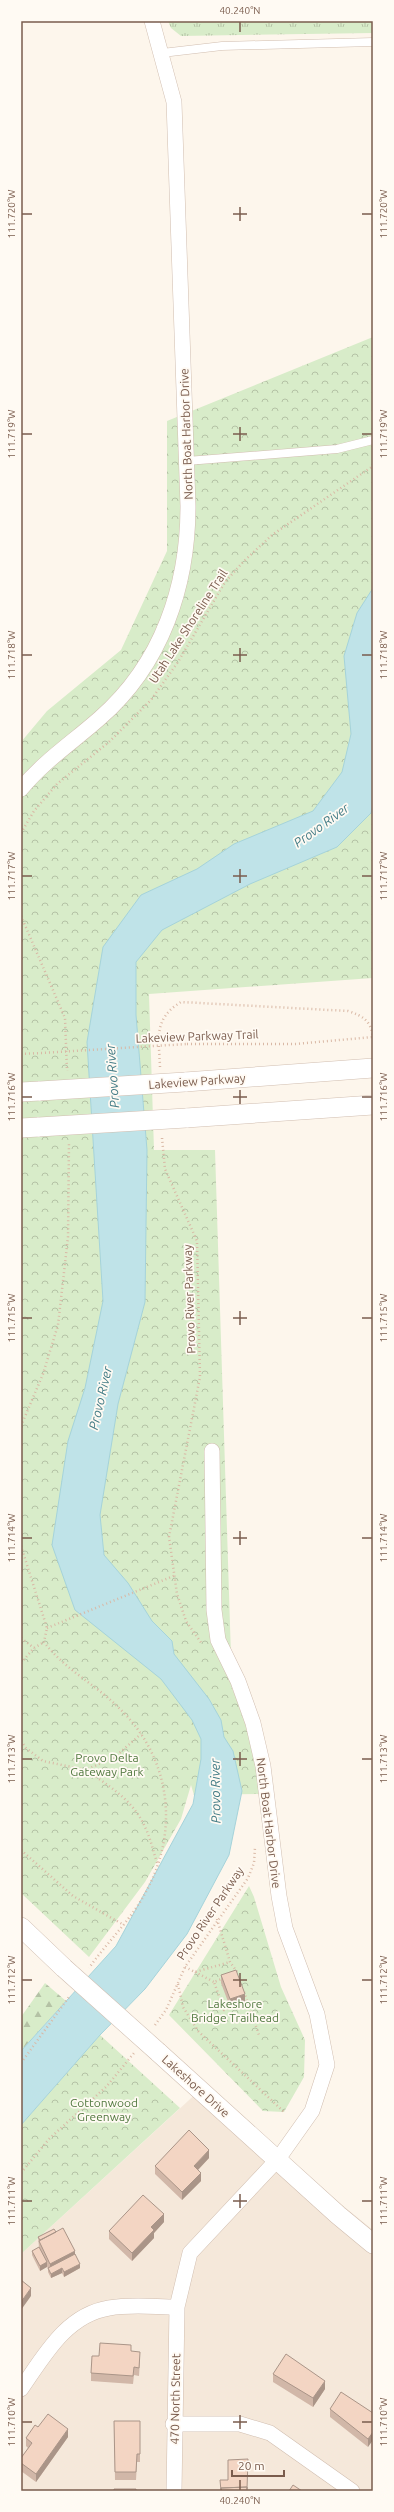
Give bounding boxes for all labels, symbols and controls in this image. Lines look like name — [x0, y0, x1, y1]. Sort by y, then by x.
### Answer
text: 40.240°N — [219, 5, 261, 16]
text: 111.720°W — [6, 190, 17, 238]
text: 111.720°W — [378, 190, 389, 238]
street label: North Boat Harbor Drive — [177, 368, 195, 500]
text: 111.719°W — [6, 410, 17, 458]
text: 111.719°W — [378, 410, 389, 458]
street label: Utah Lake Shoreline Trail — [146, 567, 230, 685]
text: 111.718°W — [6, 631, 17, 679]
text: 111.718°W — [378, 631, 389, 679]
water label: Provo River — [291, 800, 352, 850]
text: 111.717°W — [6, 852, 17, 900]
text: 111.717°W — [378, 852, 389, 900]
street label: Lakeview Parkway Trail — [135, 1027, 259, 1045]
water label: Provo River — [103, 1042, 121, 1109]
street label: Lakeview Parkway — [148, 1071, 246, 1091]
text: 111.716°W — [6, 1073, 17, 1121]
text: 111.716°W — [378, 1073, 389, 1121]
street label: Provo River Parkway — [181, 1244, 197, 1354]
text: 111.715°W — [6, 1294, 17, 1342]
text: 111.715°W — [378, 1294, 389, 1342]
water label: Provo River — [86, 1364, 114, 1431]
text: 111.714°W — [6, 1514, 17, 1562]
text: 111.714°W — [378, 1514, 389, 1562]
text: 111.713°W — [6, 1735, 17, 1783]
text: 111.713°W — [378, 1735, 389, 1783]
park label: Provo Delta Gateway Park — [70, 1751, 144, 1778]
street label: North Boat Harbor Drive — [255, 1757, 283, 1889]
water label: Provo River — [207, 1758, 223, 1823]
street label: Provo River Parkway — [174, 1864, 246, 1962]
text: 111.712°W — [6, 1956, 17, 2004]
text: 111.712°W — [378, 1956, 389, 2004]
park label: Lakeshore Bridge Trailhead — [191, 1997, 279, 2024]
street label: Lakeshore Drive — [160, 2052, 232, 2120]
park label: Cottonwood Greenway — [70, 2096, 138, 2123]
text: 111.711°W — [6, 2177, 17, 2225]
text: 111.711°W — [378, 2177, 389, 2225]
street label: 470 North Street — [168, 2353, 182, 2445]
text: 111.710°W — [6, 2398, 17, 2446]
text: 111.710°W — [378, 2398, 389, 2446]
scale bar — [232, 2452, 284, 2478]
text: 20 m — [238, 2459, 265, 2472]
text: 40.240°N — [219, 2495, 261, 2506]

